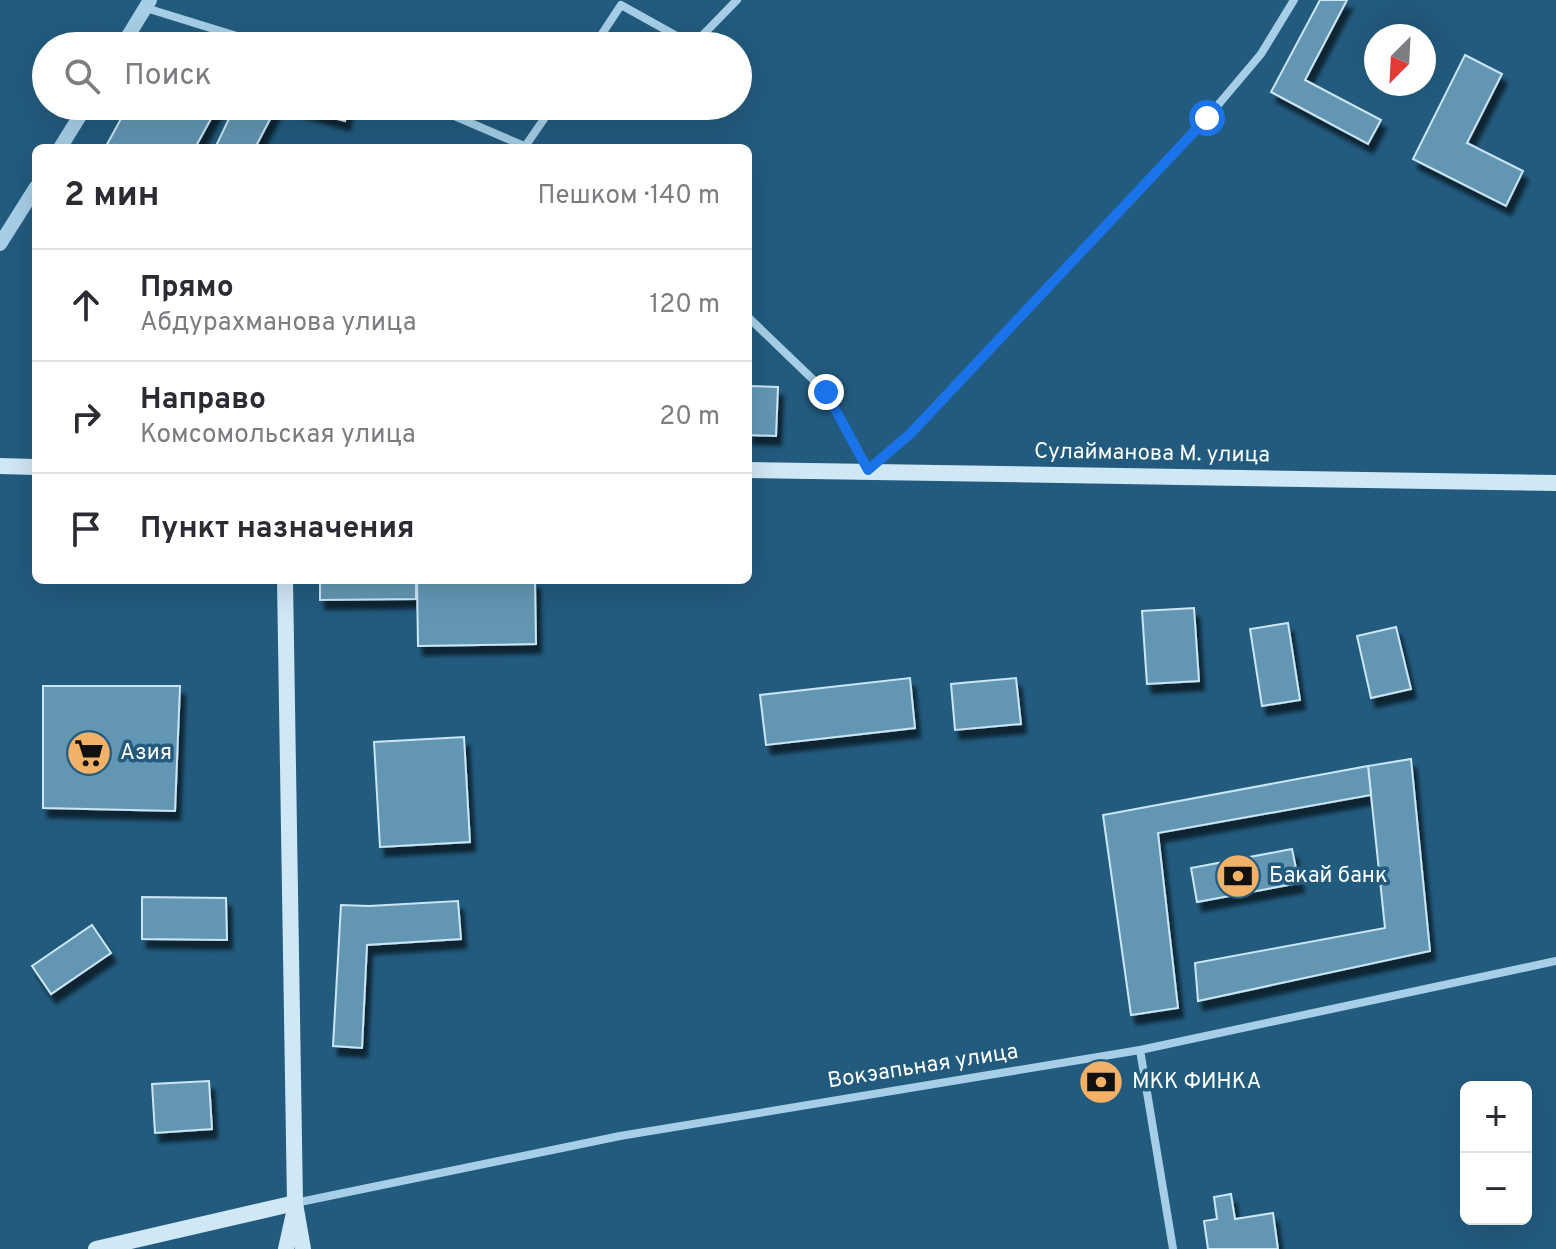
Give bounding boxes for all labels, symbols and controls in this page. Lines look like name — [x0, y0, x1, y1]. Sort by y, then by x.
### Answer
north arrow — [1364, 24, 1436, 96]
search box — [32, 32, 752, 120]
icon: search — [60, 54, 104, 98]
text: Поиск — [124, 58, 212, 95]
route start — [1189, 100, 1225, 136]
text: 2 мин — [64, 175, 160, 218]
text: Пешком · 140 m — [537, 180, 720, 213]
text: Прямо — [140, 270, 234, 307]
icon: ahead — [64, 283, 108, 327]
text: 120 m — [650, 289, 720, 322]
text: Абдурахманова улица — [140, 307, 416, 340]
route end — [808, 374, 844, 410]
text: Направо — [140, 382, 266, 419]
icon: right — [64, 395, 108, 439]
text: 20 m — [659, 401, 720, 434]
text: Комсомольская улица — [140, 419, 416, 452]
street label: Сулайманова М. улица — [1034, 438, 1270, 470]
icon: arrive — [64, 507, 108, 551]
text: Пункт назначения — [140, 511, 414, 548]
supermarket icon: Азия — [65, 729, 113, 777]
place label: Азия — [120, 740, 172, 767]
bank icon: Бакай банк — [1214, 852, 1262, 900]
place label: Бакай банк — [1269, 863, 1388, 890]
street label: Вокэапьная улица — [826, 1039, 1020, 1095]
bank icon: МКК ФИНКА — [1077, 1058, 1125, 1106]
place label: МКК ФИНКА — [1132, 1069, 1261, 1096]
map controls — [1460, 1081, 1532, 1225]
button: + — [1460, 1081, 1532, 1153]
button: − — [1460, 1153, 1532, 1225]

